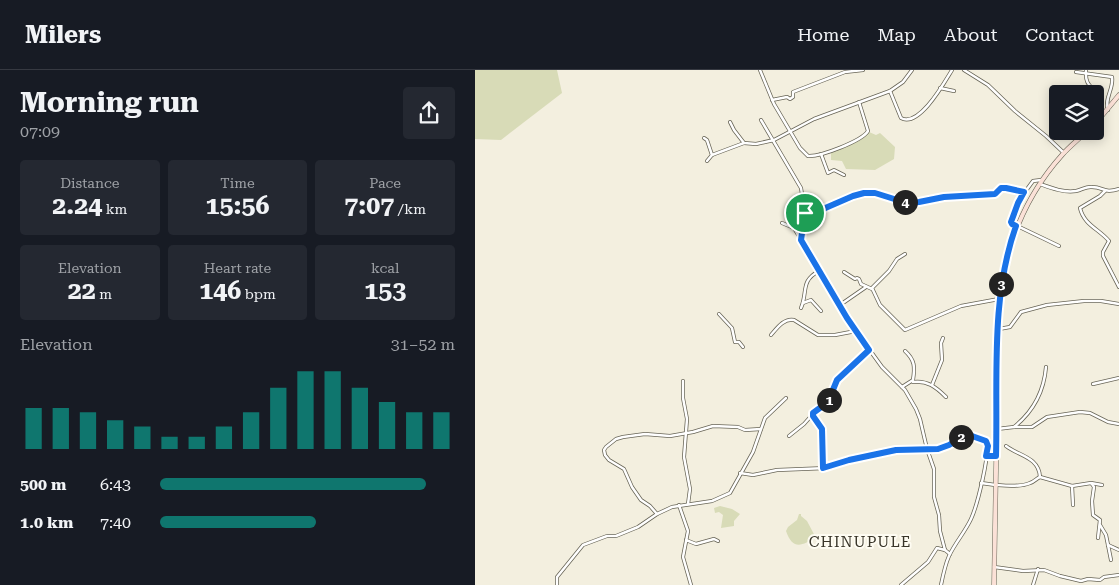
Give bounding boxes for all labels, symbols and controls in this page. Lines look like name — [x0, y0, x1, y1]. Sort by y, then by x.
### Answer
text: Milers — [25, 21, 101, 49]
text: Home — [797, 24, 849, 45]
text: Map — [877, 24, 916, 45]
text: About — [944, 24, 997, 45]
text: Contact — [1025, 24, 1094, 45]
map controls — [1049, 85, 1104, 140]
button: layers — [1049, 85, 1104, 140]
text: Morning run — [20, 86, 199, 119]
button: share — [403, 87, 455, 139]
text: 07:09 — [20, 122, 60, 141]
text: Distance — [60, 175, 119, 191]
text: Time — [220, 175, 255, 191]
text: Pace — [369, 175, 401, 191]
pin: 4 — [893, 190, 917, 214]
text: 2.24 — [52, 191, 102, 220]
text: 15:56 — [206, 191, 269, 220]
text: 7:07 — [344, 191, 394, 220]
pin — [784, 192, 826, 234]
text: 4 — [902, 194, 909, 210]
icon: arrive — [791, 199, 819, 227]
text: km — [102, 201, 127, 217]
text: /km — [394, 201, 426, 217]
text: Elevation — [58, 260, 122, 276]
text: Heart rate — [204, 260, 271, 276]
text: kcal — [371, 260, 399, 276]
pin: 3 — [989, 272, 1013, 296]
text: 22 — [68, 276, 96, 305]
text: 146 — [199, 276, 241, 305]
text: 153 — [364, 276, 406, 305]
text: 3 — [998, 276, 1005, 292]
text: m — [96, 286, 112, 302]
text: bpm — [241, 286, 276, 302]
text: Elevation — [20, 335, 93, 354]
text: 31–52 m — [391, 335, 455, 354]
pin: 1 — [817, 388, 841, 412]
text: 1 — [826, 392, 833, 408]
pin: 2 — [949, 424, 973, 450]
text: 2 — [958, 429, 965, 445]
text: 500 m — [20, 475, 66, 494]
text: 6:43 — [100, 475, 131, 494]
text: 1.0 km — [20, 513, 73, 532]
text: 7:40 — [100, 513, 131, 532]
district label: CHINUPULE — [809, 533, 911, 551]

